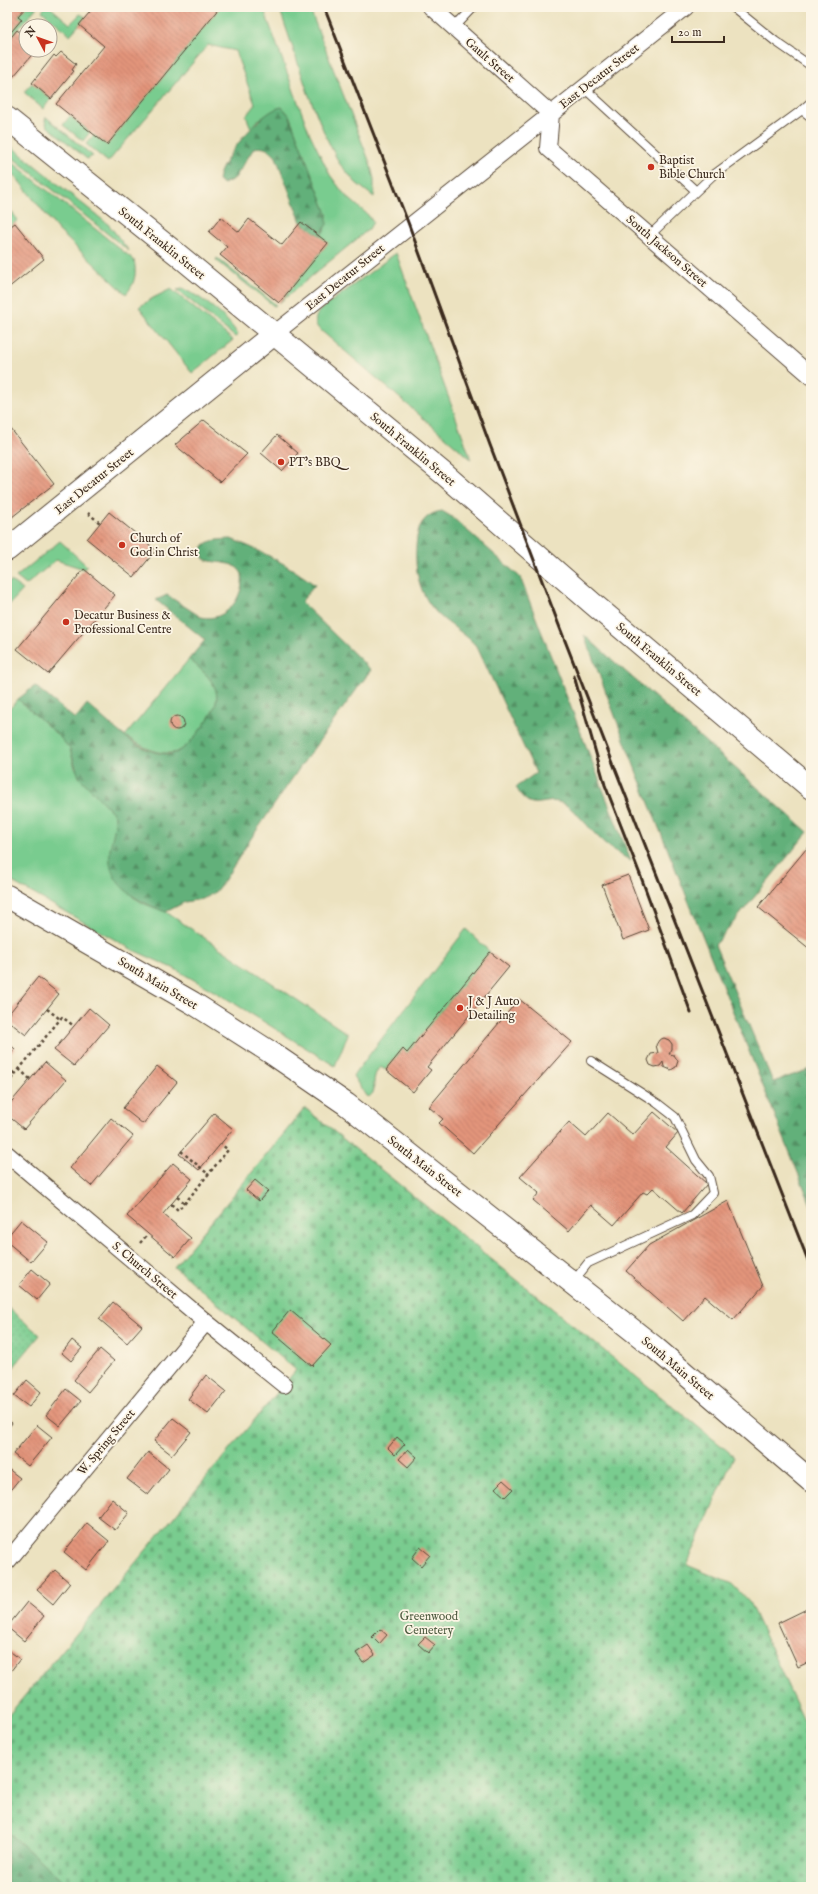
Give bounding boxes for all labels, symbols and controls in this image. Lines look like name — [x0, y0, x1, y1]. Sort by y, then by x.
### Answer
north arrow — [18, 18, 58, 58]
scale bar — [672, 18, 724, 44]
text: N — [22, 24, 40, 41]
text: 20 m — [678, 25, 701, 40]
street label: Gault Street — [462, 35, 518, 86]
street label: East Decatur Street — [556, 41, 642, 112]
place label: Baptist Bible Church — [659, 153, 725, 182]
marker: Baptist Bible Church — [646, 162, 656, 172]
street label: South Franklin Street — [115, 204, 208, 283]
street label: South Jackson Street — [622, 212, 710, 291]
street label: East Decatur Street — [303, 241, 388, 314]
street label: South Franklin Street — [367, 409, 459, 490]
street label: East Decatur Street — [52, 445, 137, 518]
place label: PT's BBQ — [289, 455, 350, 470]
marker: PT's BBQ — [276, 457, 286, 467]
place label: Church of God in Christ — [130, 531, 198, 560]
marker: Church of God in Christ — [117, 540, 127, 550]
place label: Decatur Business & Professional Centre — [74, 608, 172, 637]
marker: Decatur Business & Professional Centre — [61, 617, 71, 627]
street label: South Franklin Street — [613, 619, 705, 700]
street label: South Main Street — [115, 954, 200, 1013]
place label: J & J Auto Detailing — [466, 994, 520, 1023]
marker: J & J Auto Detailing — [455, 1003, 465, 1013]
street label: South Main Street — [384, 1133, 465, 1200]
street label: S. Church Street — [109, 1239, 180, 1302]
street label: South Main Street — [638, 1334, 717, 1403]
street label: W. Spring Street — [74, 1406, 139, 1479]
park label: Greenwood Cemetery — [400, 1609, 459, 1638]

